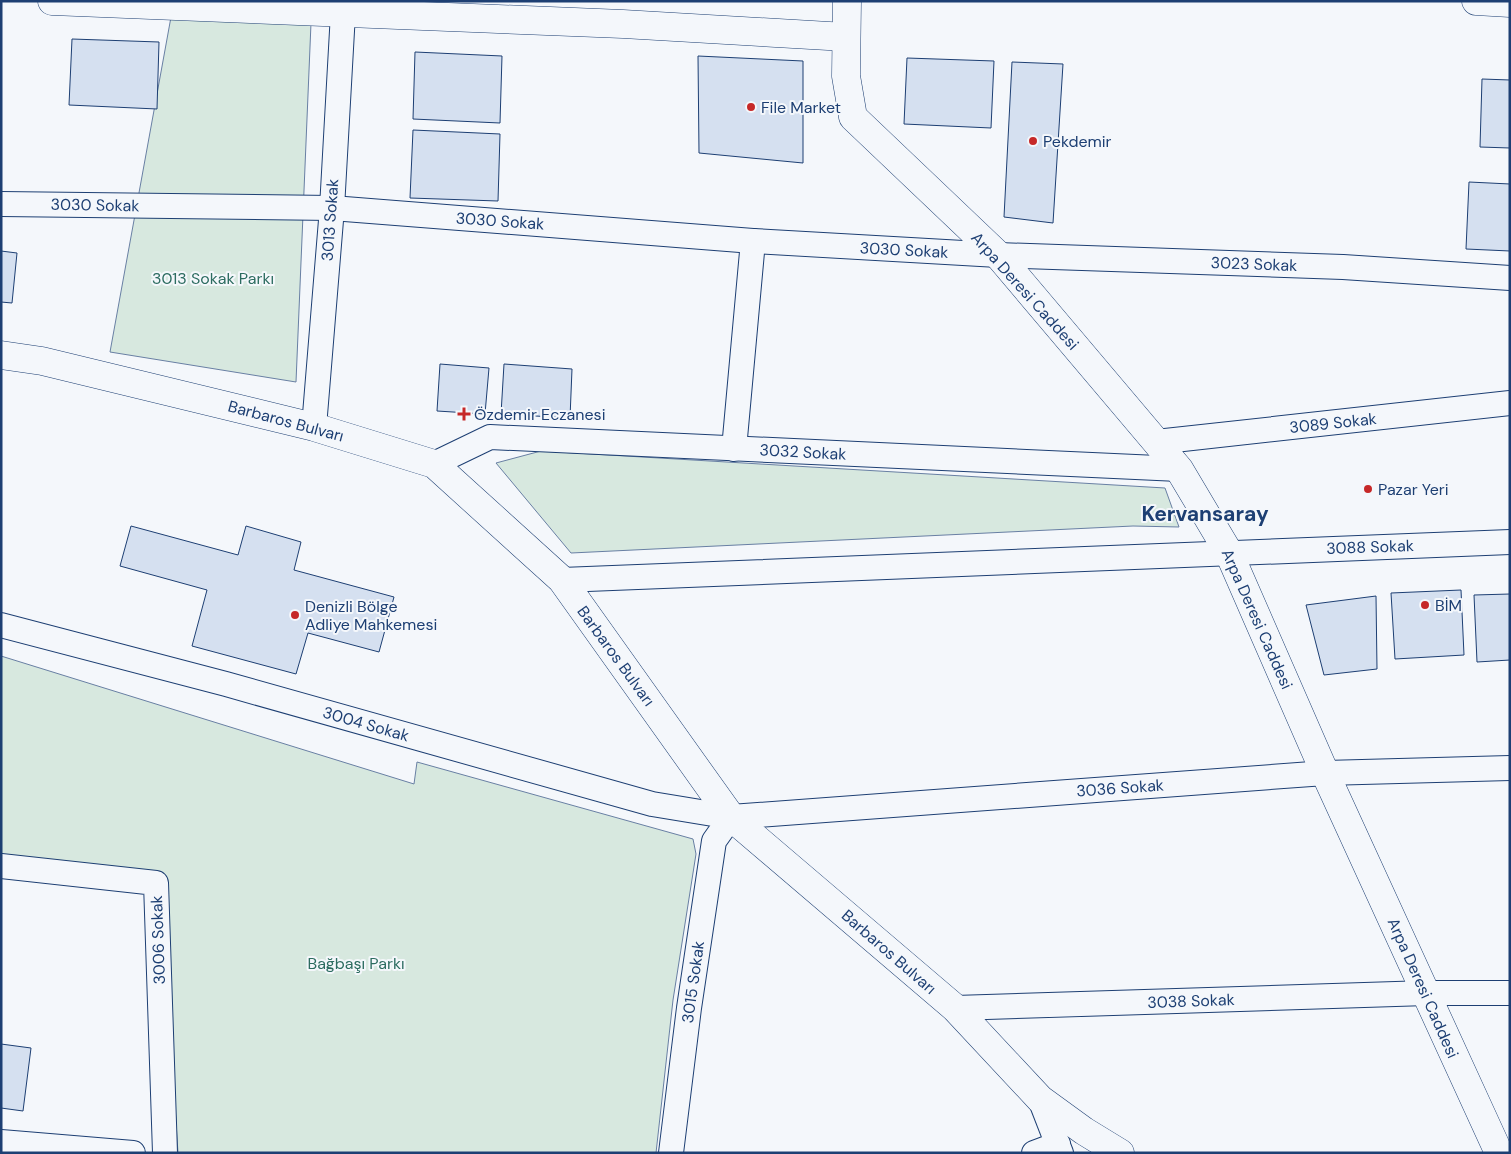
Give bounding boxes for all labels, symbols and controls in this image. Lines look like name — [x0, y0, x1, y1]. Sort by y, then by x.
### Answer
place label: File Market — [761, 97, 841, 118]
marker: File Market — [745, 101, 757, 113]
place label: Pekdemir — [1043, 131, 1112, 152]
marker: Pekdemir — [1027, 135, 1039, 147]
street label: 3013 Sokak — [317, 178, 343, 262]
street label: 3030 Sokak — [51, 194, 139, 216]
street label: 3030 Sokak — [455, 207, 545, 235]
street label: Arpa Deresi Caddesi — [966, 228, 1084, 354]
street label: 3030 Sokak — [859, 237, 949, 263]
street label: 3023 Sokak — [1210, 252, 1298, 276]
park label: 3013 Sokak Parkı — [152, 268, 274, 289]
street label: Barbaros Bulvarı — [226, 395, 346, 447]
place label: Özdemir Eczanesi — [474, 404, 605, 425]
marker: Özdemir Eczanesi — [458, 408, 470, 420]
street label: 3089 Sokak — [1288, 408, 1378, 438]
street label: 3032 Sokak — [759, 439, 847, 465]
place label: Pazar Yeri — [1378, 479, 1449, 500]
marker: Pazar Yeri — [1362, 483, 1374, 495]
district label: Kervansaray — [1141, 500, 1269, 528]
street label: 3088 Sokak — [1326, 535, 1414, 559]
street label: Arpa Deresi Caddesi — [1217, 545, 1297, 693]
place label: BİM — [1435, 595, 1462, 616]
place label: Denizli Bölge Adliye Mahkemesi — [305, 596, 437, 635]
marker: BİM — [1419, 599, 1431, 611]
street label: Barbaros Bulvarı — [573, 602, 659, 710]
marker: Denizli Bölge Adliye Mahkemesi — [289, 609, 301, 621]
street label: 3004 Sokak — [320, 702, 412, 746]
street label: 3036 Sokak — [1076, 774, 1164, 802]
street label: 3006 Sokak — [146, 895, 170, 985]
street label: Barbaros Bulvarı — [837, 905, 941, 999]
street label: Arpa Deresi Caddesi — [1383, 914, 1463, 1062]
street label: 3015 Sokak — [677, 939, 709, 1025]
park label: Bağbaşı Parkı — [307, 953, 405, 974]
street label: 3038 Sokak — [1147, 989, 1235, 1013]

